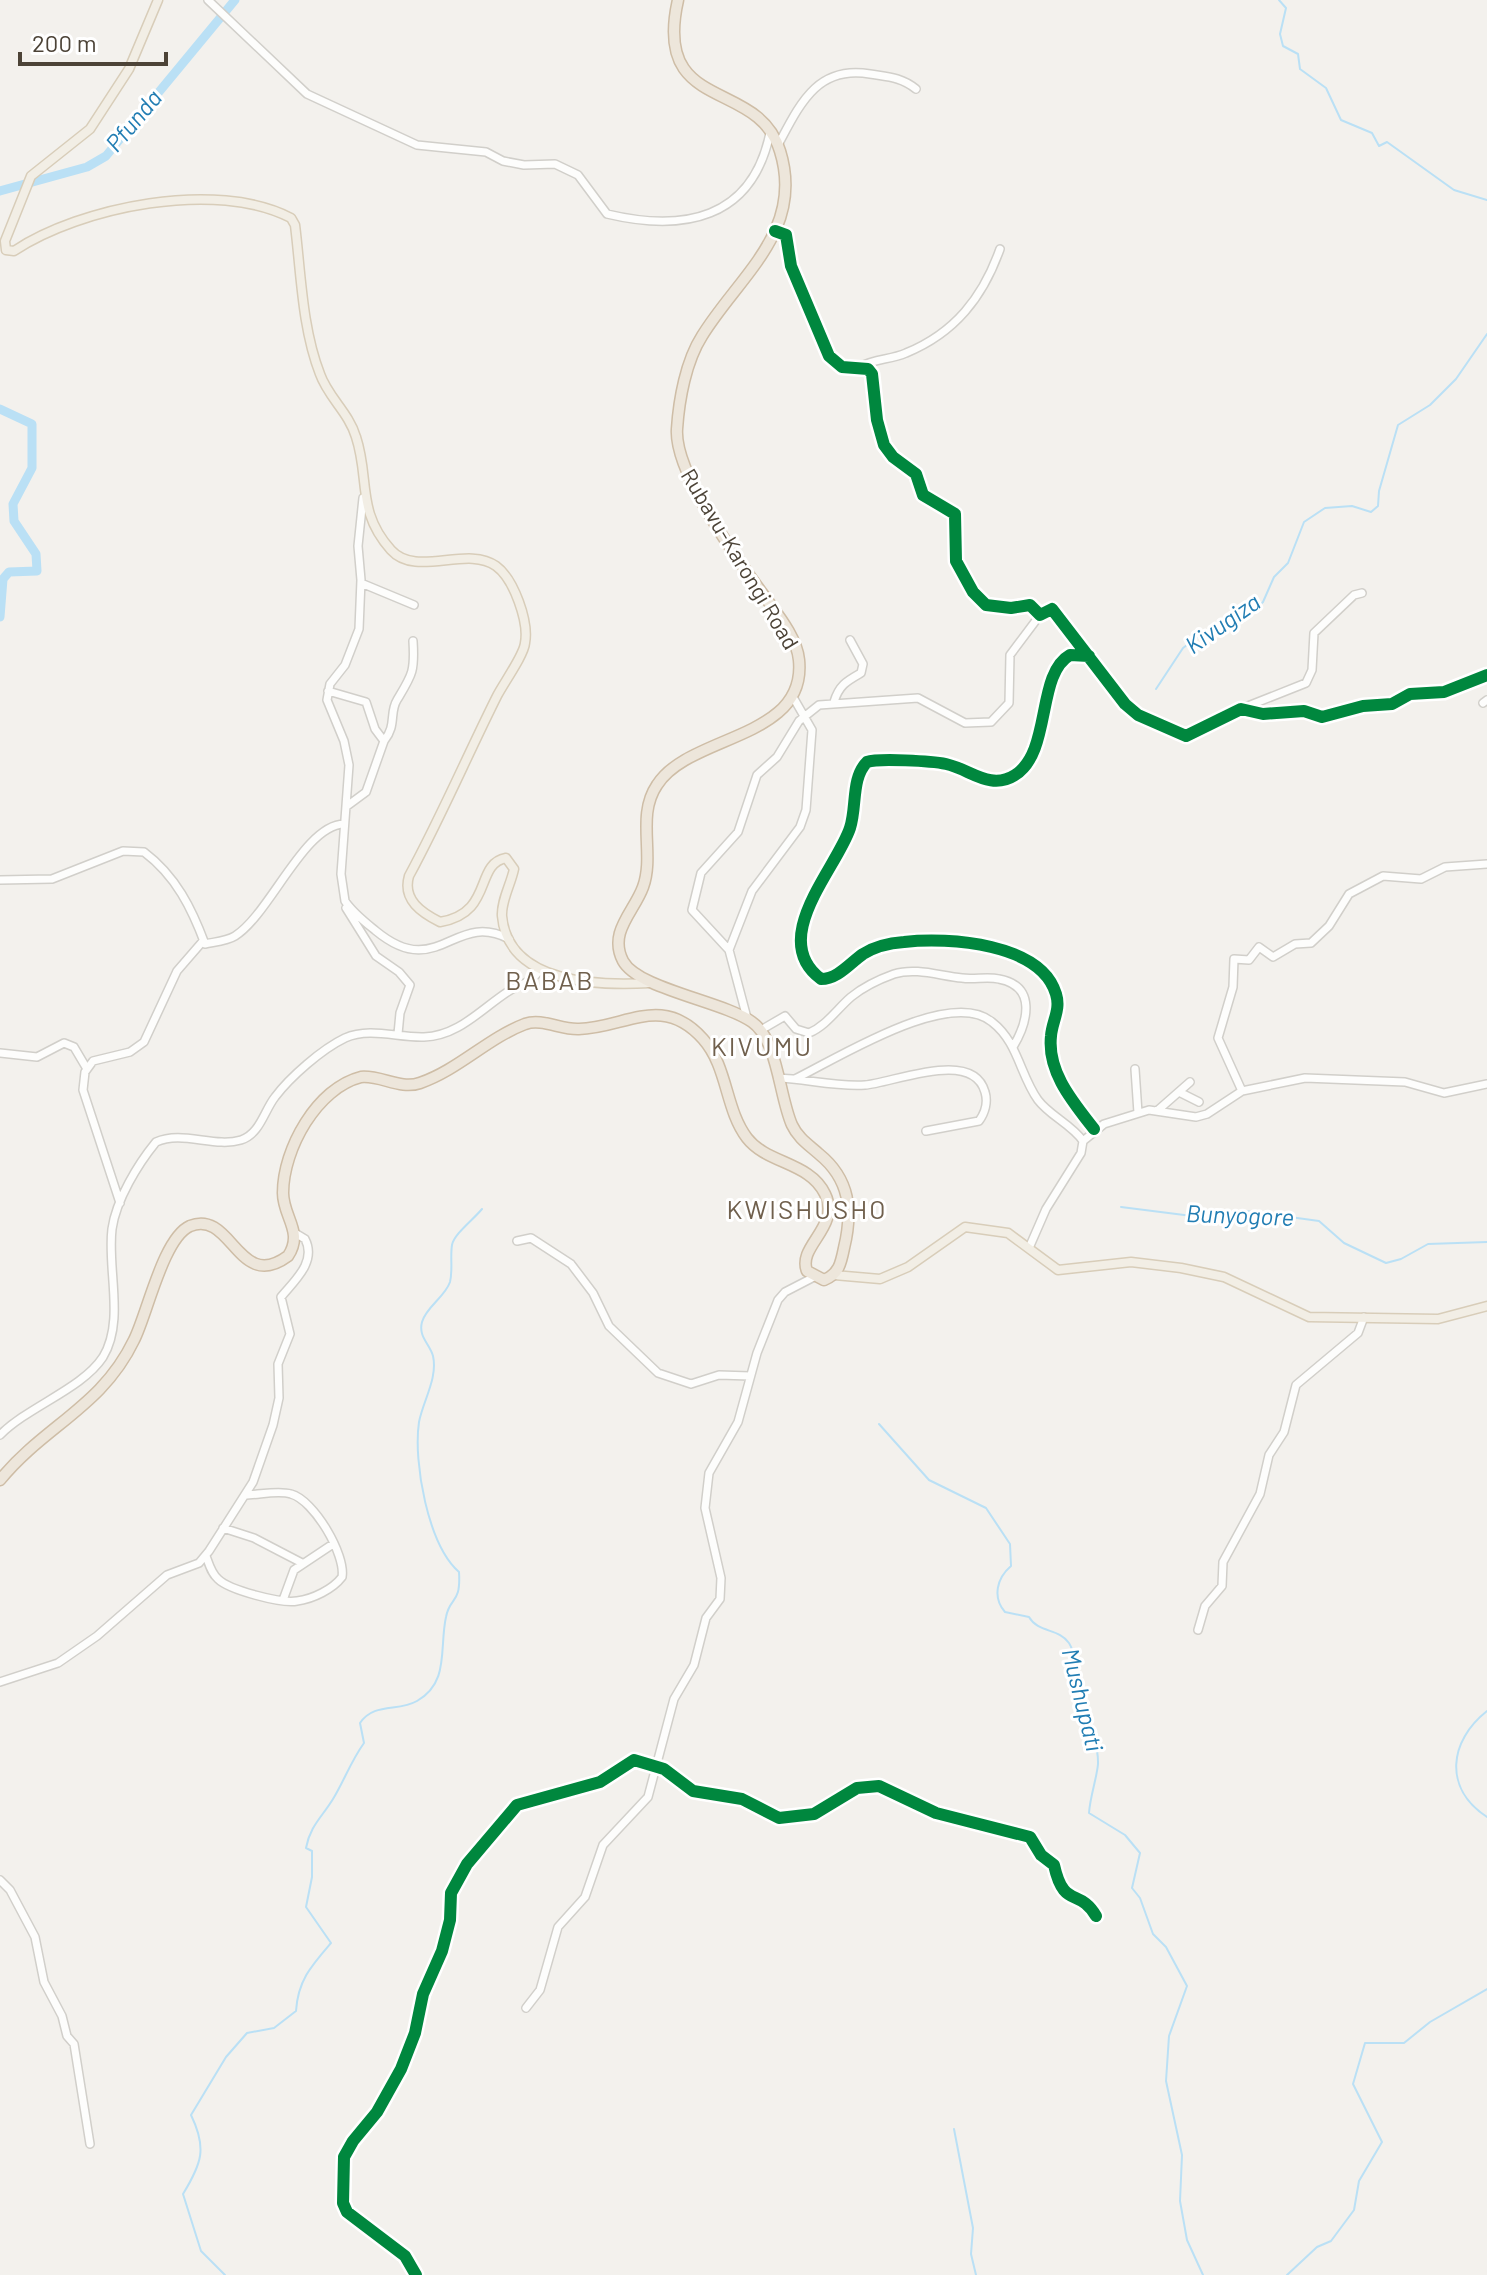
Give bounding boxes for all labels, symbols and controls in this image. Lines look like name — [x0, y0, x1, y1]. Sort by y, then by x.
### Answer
scale bar — [20, 16, 166, 66]
text: 200 m — [32, 28, 97, 57]
water label: Pfunda — [98, 83, 167, 157]
street label: Rubavu-Karongi Road — [677, 463, 805, 654]
water label: Kivugiza — [1179, 586, 1265, 659]
district label: BABAB — [505, 964, 595, 995]
district label: KIVUMU — [711, 1030, 813, 1061]
district label: KWISHUSHO — [727, 1193, 887, 1224]
water label: Bunyogore — [1186, 1198, 1295, 1231]
water label: Mushupati — [1057, 1645, 1110, 1754]

